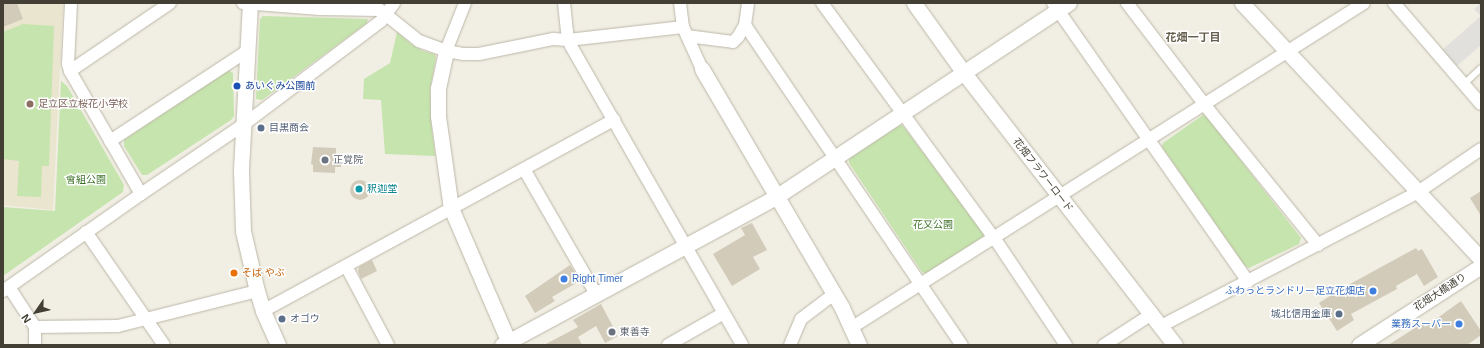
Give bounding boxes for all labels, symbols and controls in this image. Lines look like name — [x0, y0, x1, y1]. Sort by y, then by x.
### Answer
district label: 花畑一丁目 — [1166, 30, 1220, 44]
place label: あいぐみ公園前 — [245, 80, 315, 92]
marker: あいぐみ公園前 — [232, 81, 242, 91]
place label: 足立区立桜花小学校 — [38, 98, 128, 110]
marker: 足立区立桜花小学校 — [25, 99, 35, 109]
place label: 目黒商会 — [269, 122, 309, 134]
marker: 目黒商会 — [256, 123, 266, 133]
street label: 花畑フラワーロード — [1011, 136, 1075, 214]
place label: 正覚院 — [333, 154, 363, 166]
marker: 正覚院 — [320, 155, 330, 165]
park label: 會組公園 — [66, 174, 106, 186]
place label: 釈迦堂 — [367, 183, 397, 195]
marker: 釈迦堂 — [354, 184, 364, 194]
park label: 花又公園 — [913, 219, 953, 231]
place label: そば やぶ — [242, 267, 285, 279]
marker: そば やぶ — [229, 268, 239, 278]
street label: 花畑大橋通り — [1412, 271, 1468, 313]
place label: Right Timer — [572, 273, 623, 285]
marker: Right Timer — [559, 274, 569, 284]
place label: ふわっとランドリー足立花畑店 — [1225, 285, 1365, 297]
marker: ふわっとランドリー足立花畑店 — [1368, 286, 1378, 296]
north arrow — [16, 292, 56, 332]
place label: 城北信用金庫 — [1271, 308, 1331, 320]
marker: 城北信用金庫 — [1334, 309, 1344, 319]
text: N — [19, 312, 33, 325]
place label: オゴウ — [290, 313, 320, 325]
marker: オゴウ — [277, 314, 287, 324]
place label: 業務スーパー — [1391, 318, 1451, 330]
marker: 業務スーパー — [1454, 319, 1464, 329]
place label: 東善寺 — [620, 326, 650, 338]
marker: 東善寺 — [607, 327, 617, 337]

